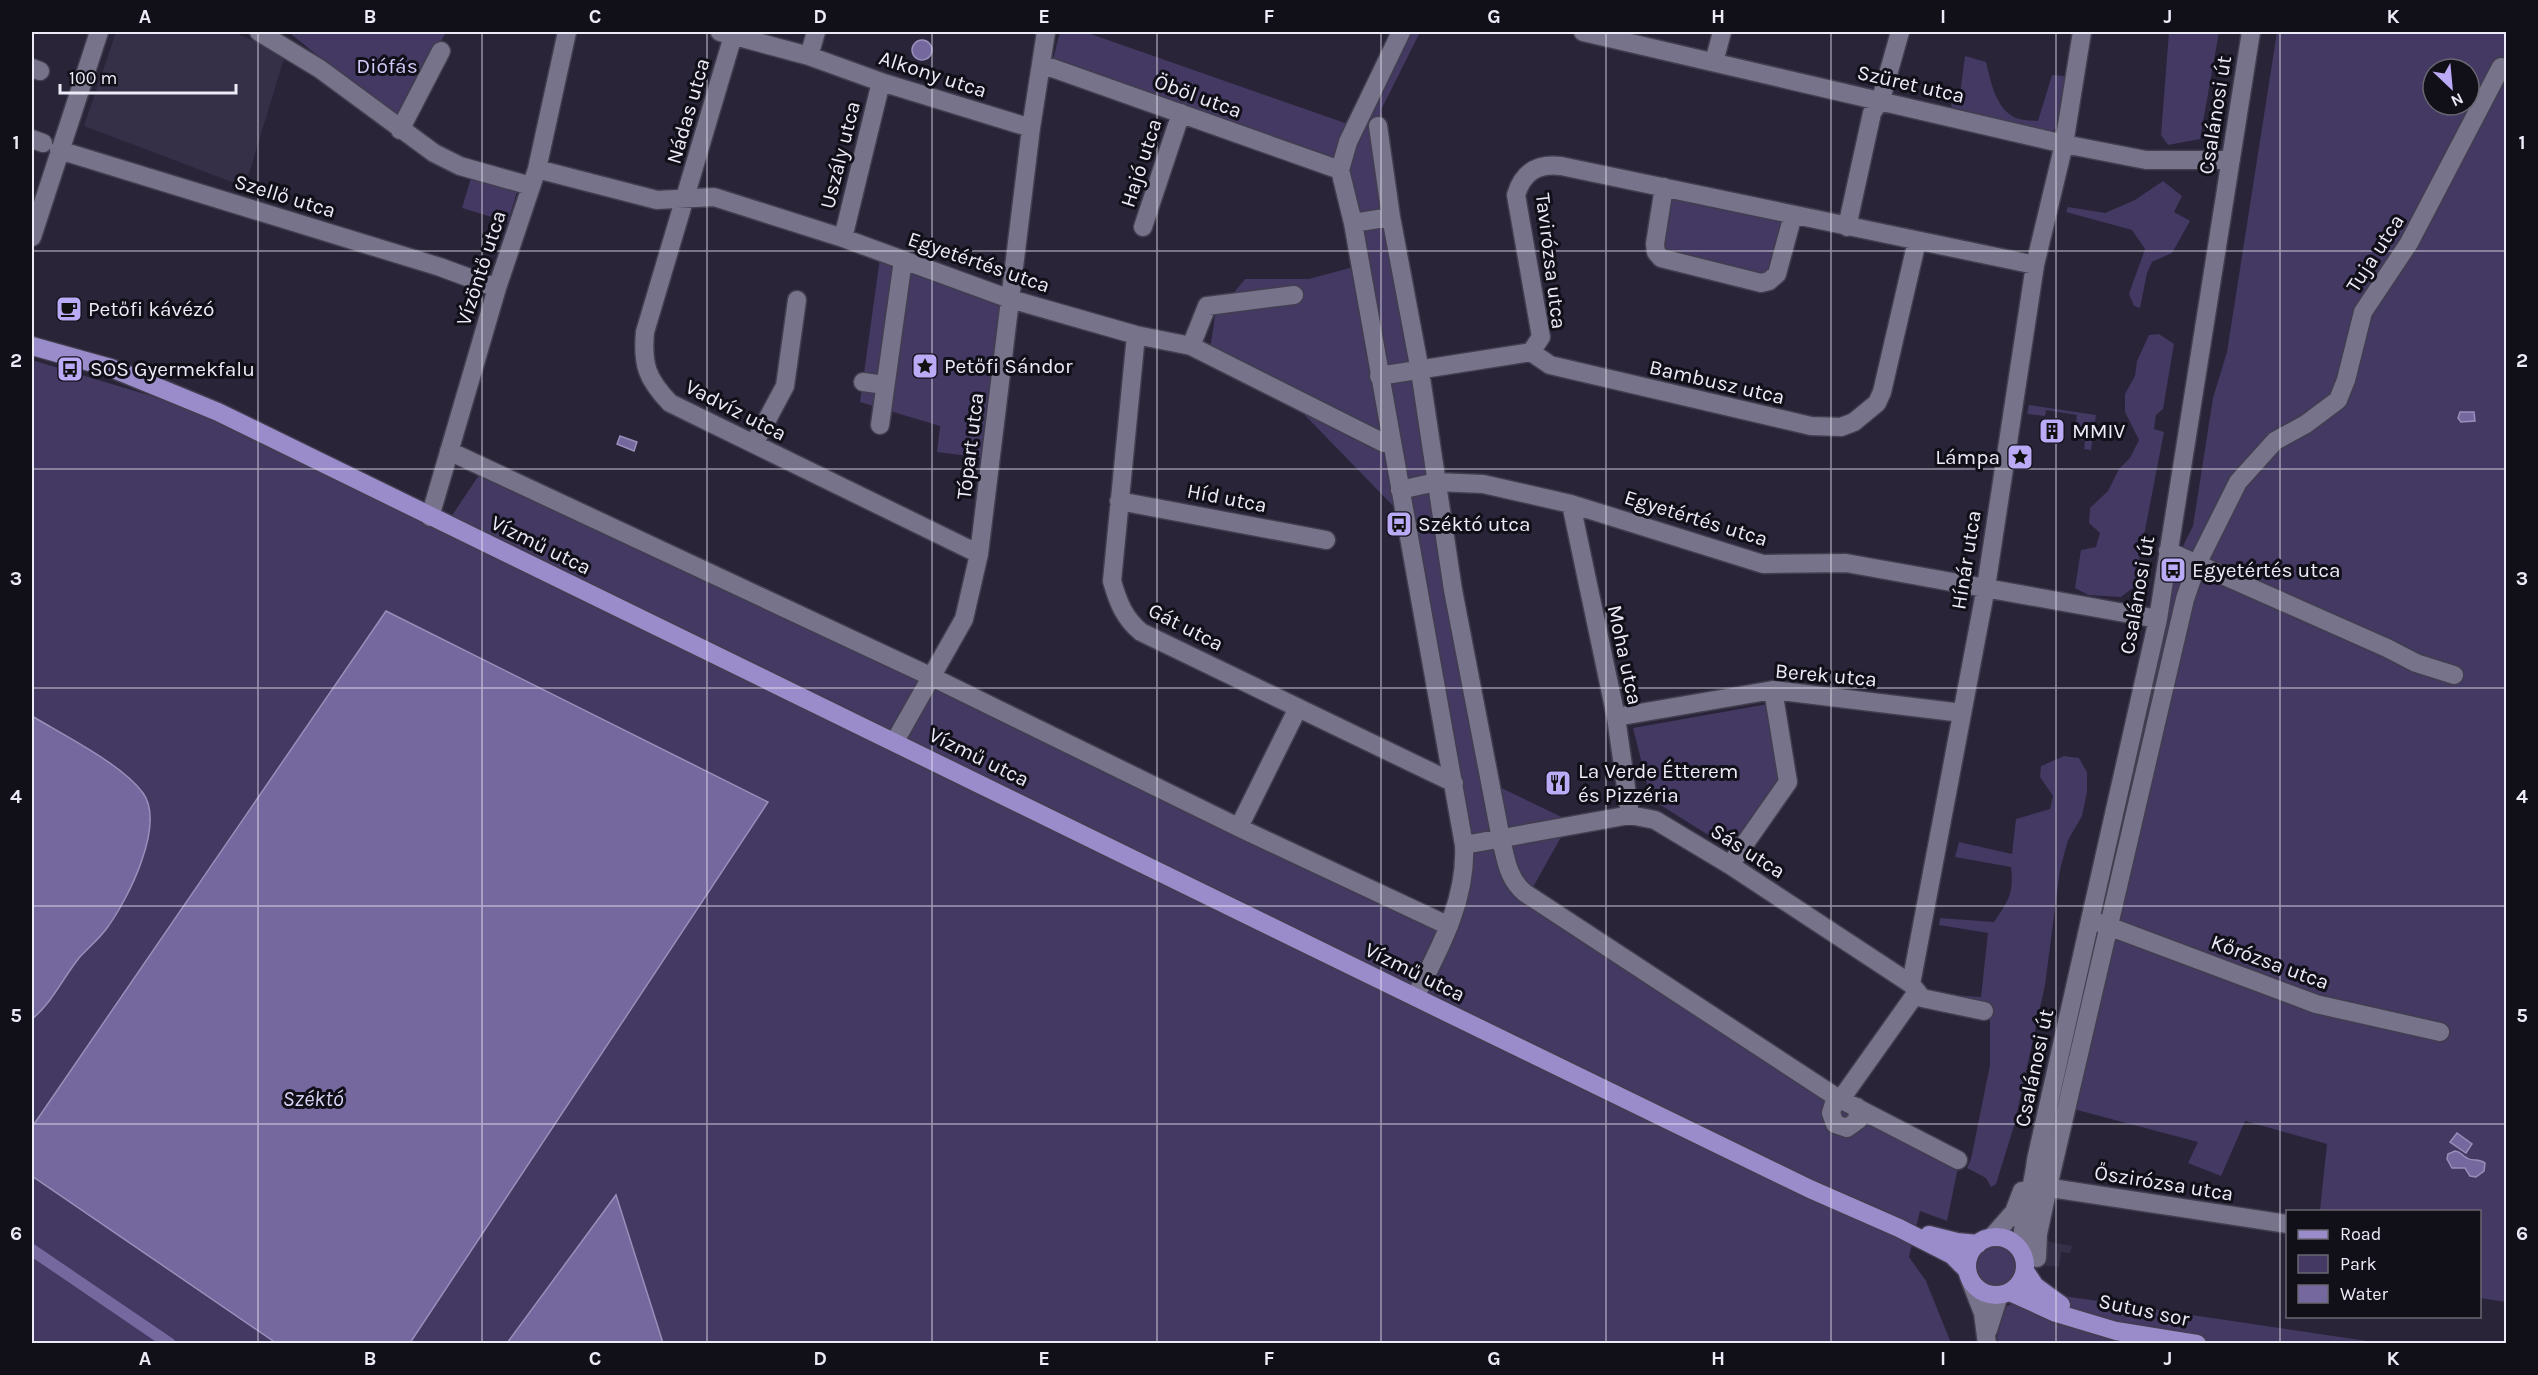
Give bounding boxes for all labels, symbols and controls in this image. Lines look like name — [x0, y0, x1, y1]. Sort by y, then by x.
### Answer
text: A — [139, 5, 152, 28]
text: B — [364, 5, 376, 28]
text: C — [589, 5, 601, 28]
text: D — [813, 5, 827, 28]
text: E — [1038, 5, 1050, 28]
text: F — [1264, 5, 1275, 28]
text: G — [1487, 5, 1501, 28]
text: H — [1711, 5, 1725, 28]
text: I — [1940, 5, 1946, 28]
text: J — [2164, 5, 2172, 28]
text: K — [2386, 5, 2400, 28]
street label: Alkony utca — [876, 45, 990, 103]
park label: Diófás — [356, 54, 418, 78]
street label: Csalánosi út — [2194, 54, 2236, 176]
street label: Nádas utca — [661, 55, 715, 167]
scale bar — [60, 57, 236, 95]
north arrow — [2421, 57, 2481, 117]
street label: Szüret utca — [1855, 60, 1967, 108]
text: 100 m — [69, 67, 117, 89]
street label: Öböl utca — [1151, 69, 1245, 123]
text: N — [2448, 89, 2467, 111]
street label: Uszály utca — [815, 99, 865, 211]
street label: Hajó utca — [1115, 116, 1167, 210]
text: 1 — [12, 131, 20, 154]
text: 1 — [2518, 131, 2526, 154]
street label: Szellő utca — [231, 169, 339, 223]
street label: Tavirózsa utca — [1531, 192, 1571, 330]
street label: Vízöntő utca — [451, 207, 511, 329]
street label: Tuja utca — [2341, 210, 2409, 296]
street label: Egyetértés utca — [905, 226, 1053, 298]
cafe icon: Petőfi kávézó — [54, 294, 84, 324]
place label: Petőfi kávézó — [88, 297, 214, 321]
text: 2 — [10, 349, 22, 372]
text: 2 — [2516, 349, 2528, 372]
place icon: Petőfi Sándor — [910, 351, 940, 381]
bus stop icon: SOS Gyermekfalu — [55, 354, 85, 384]
place label: Petőfi Sándor — [944, 354, 1073, 378]
street label: Bambusz utca — [1647, 355, 1787, 409]
place label: SOS Gyermekfalu — [90, 357, 255, 381]
street label: Vadvíz utca — [682, 374, 790, 446]
street label: Tópart utca — [952, 391, 988, 501]
building icon: MMIV — [2037, 416, 2067, 446]
place label: MMIV — [2072, 419, 2125, 443]
place icon: Lámpa — [2005, 442, 2035, 472]
place label: Lámpa — [1935, 445, 2000, 469]
street label: Híd utca — [1185, 479, 1269, 517]
street label: Egyetértés utca — [1621, 485, 1771, 551]
bus stop icon: Széktó utca — [1384, 509, 1414, 539]
street label: Hínár utca — [1946, 509, 1986, 611]
street label: Vízmű utca — [487, 510, 595, 580]
place label: Széktó utca — [1418, 512, 1531, 536]
street label: Csalánosi út — [2115, 534, 2159, 656]
bus stop icon: Egyetértés utca — [2158, 555, 2188, 585]
place label: Egyetértés utca — [2192, 558, 2341, 582]
text: 3 — [10, 567, 22, 590]
text: 3 — [2516, 567, 2528, 590]
street label: Gát utca — [1144, 598, 1228, 656]
street label: Moha utca — [1603, 603, 1647, 707]
street label: Berek utca — [1774, 659, 1878, 691]
street label: Vízmű utca — [925, 722, 1033, 792]
place label: La Verde Étterem és Pizzéria — [1578, 759, 1739, 807]
restaurant icon: La Verde Étterem és Pizzéria — [1543, 768, 1573, 798]
text: 4 — [10, 785, 22, 808]
text: 4 — [2516, 785, 2528, 808]
street label: Sás utca — [1706, 819, 1790, 883]
street label: Kőrózsa utca — [2208, 930, 2332, 994]
street label: Vízmű utca — [1361, 937, 1469, 1007]
text: 5 — [10, 1004, 22, 1027]
text: 5 — [2516, 1004, 2528, 1027]
street label: Csalánosi út — [2010, 1007, 2058, 1129]
water label: Széktó — [283, 1086, 344, 1112]
street label: Őszirózsa utca — [2093, 1160, 2235, 1206]
legend — [2286, 1210, 2481, 1318]
text: 6 — [10, 1222, 22, 1245]
text: 6 — [2516, 1222, 2528, 1245]
text: Road — [2340, 1223, 2381, 1245]
text: Park — [2340, 1253, 2377, 1275]
text: Water — [2340, 1283, 2388, 1305]
street label: Sutus sor — [2096, 1289, 2192, 1331]
text: A — [139, 1347, 152, 1370]
text: B — [364, 1347, 376, 1370]
text: C — [589, 1347, 601, 1370]
text: D — [813, 1347, 827, 1370]
text: E — [1038, 1347, 1050, 1370]
text: F — [1264, 1347, 1275, 1370]
text: G — [1487, 1347, 1501, 1370]
text: H — [1711, 1347, 1725, 1370]
text: I — [1940, 1347, 1946, 1370]
text: J — [2164, 1347, 2172, 1370]
text: K — [2386, 1347, 2400, 1370]

